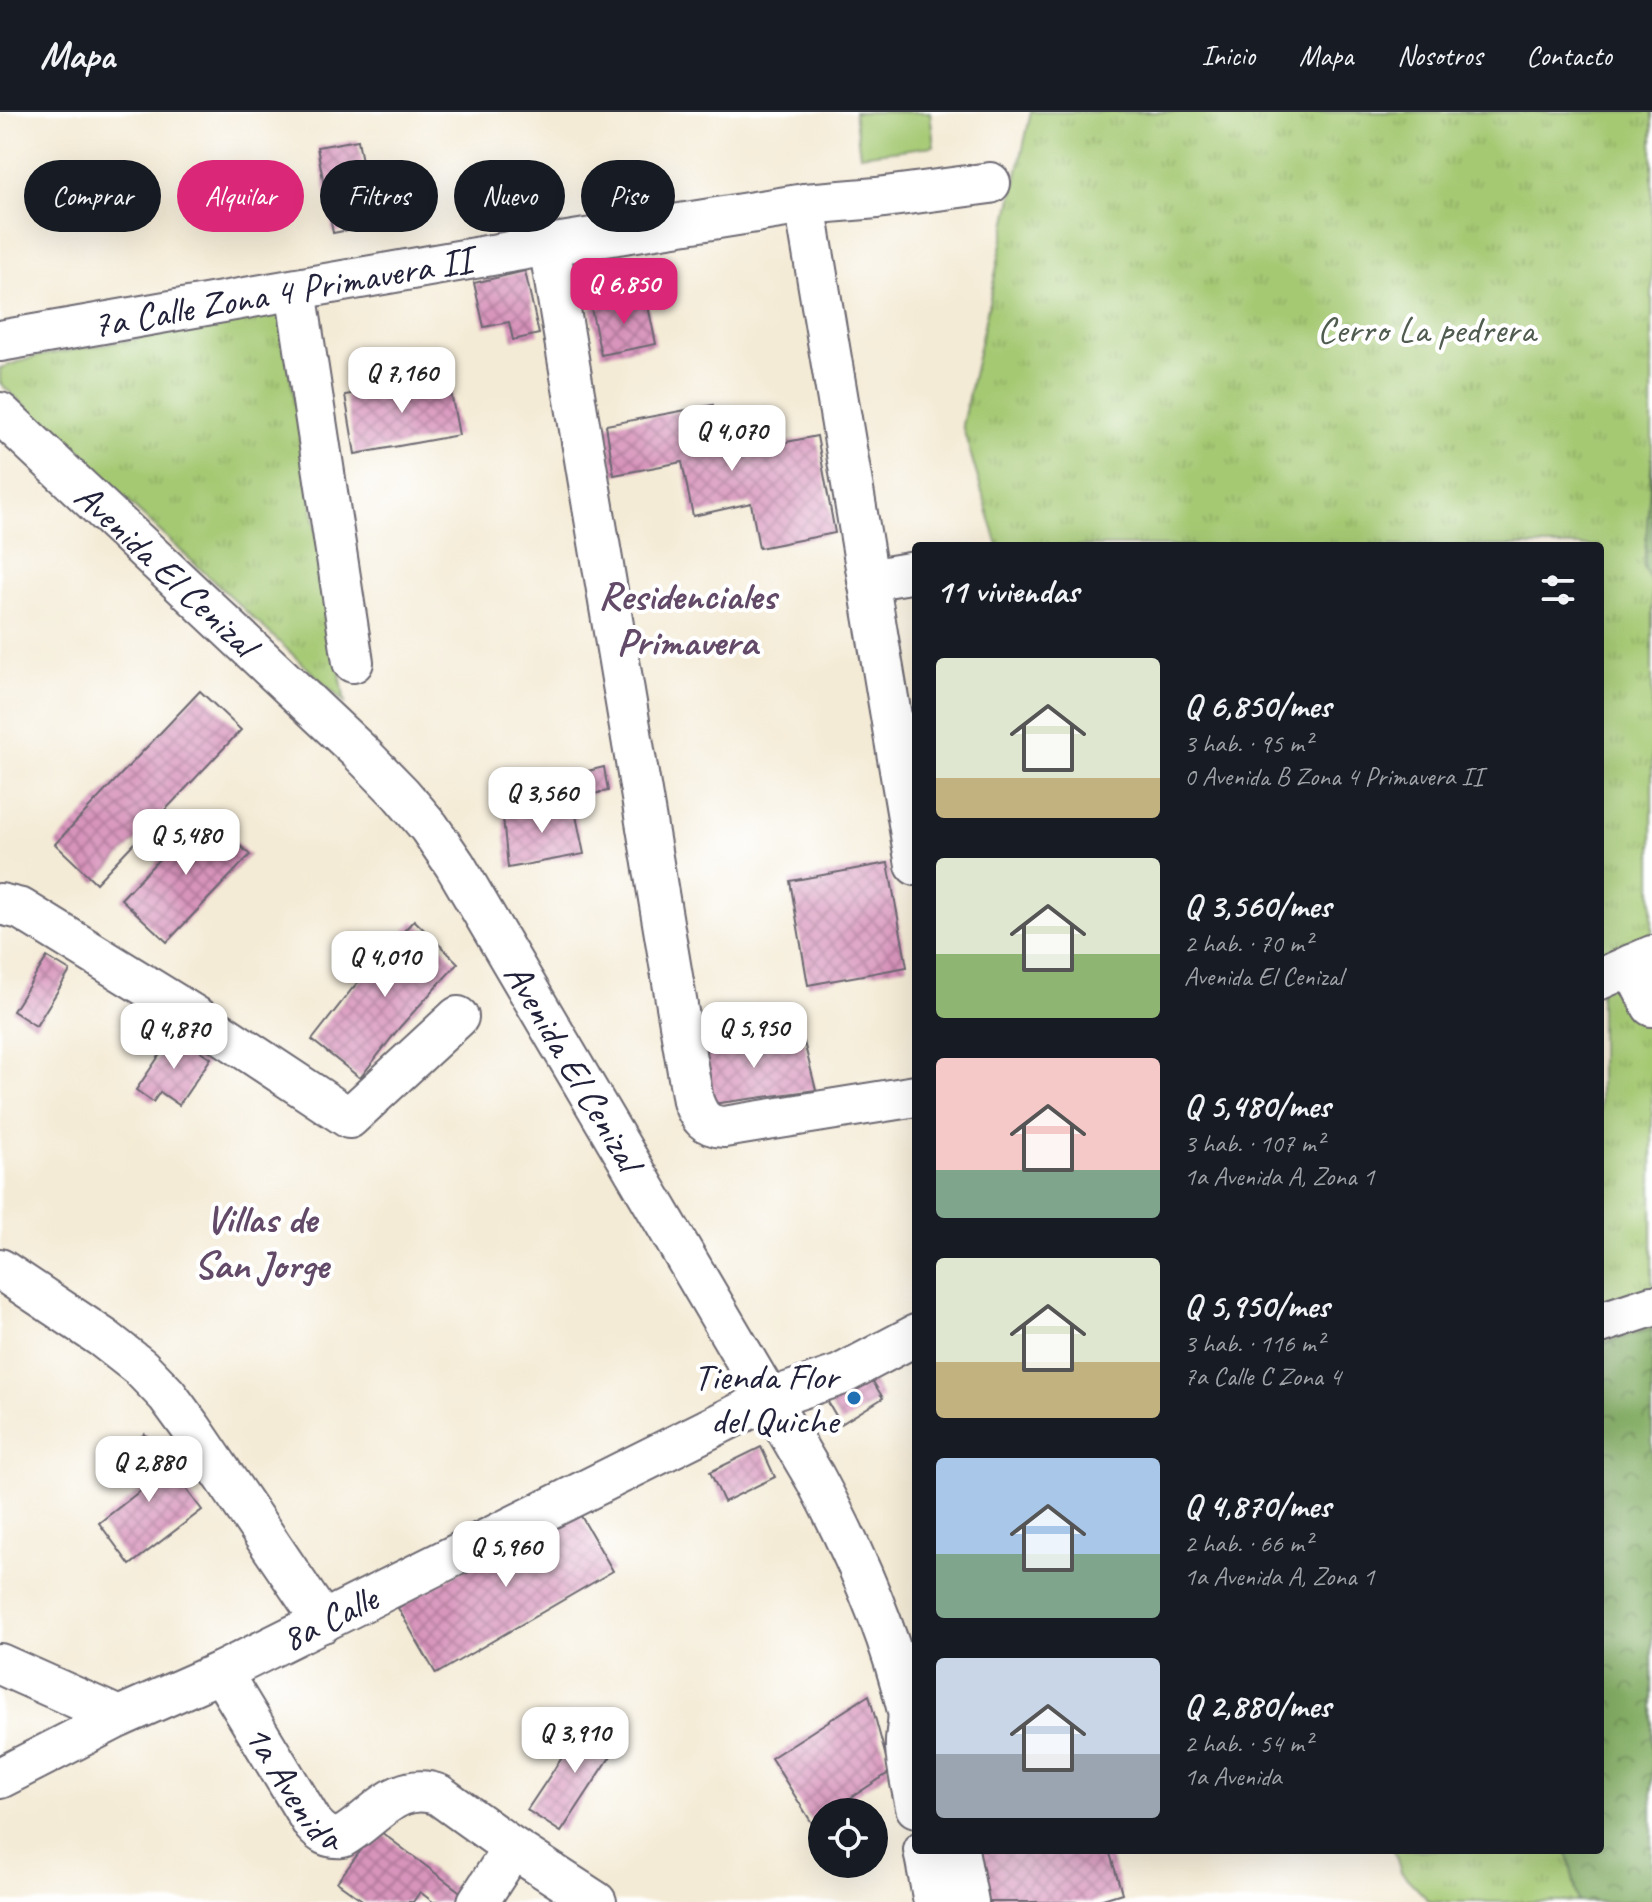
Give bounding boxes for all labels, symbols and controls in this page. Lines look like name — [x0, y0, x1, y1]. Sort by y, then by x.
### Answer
text: Mapa — [40, 32, 115, 79]
text: Inicio — [1201, 38, 1255, 73]
text: Mapa — [1299, 38, 1353, 73]
text: Nosotros — [1397, 38, 1482, 73]
text: Contacto — [1526, 38, 1612, 73]
chip: Comprar — [24, 160, 161, 232]
chip: Alquilar — [177, 160, 304, 232]
chip: Filtros — [320, 160, 438, 232]
chip: Nuevo — [454, 160, 565, 232]
chip: Piso — [581, 160, 675, 232]
street label: 7a Calle Zona 4 Primavera II — [88, 234, 483, 348]
pin: Q 6,850 — [550, 258, 698, 326]
text: Q 6,850 — [588, 267, 660, 300]
park label: Cerro La pedrera — [1317, 306, 1538, 353]
pin: Q 7,160 — [328, 347, 476, 415]
text: Q 7,160 — [366, 356, 438, 389]
pin: Q 4,070 — [658, 405, 806, 473]
text: Q 4,070 — [697, 414, 767, 447]
street label: Avenida El Cenizal — [65, 473, 271, 670]
icon: filters — [1536, 568, 1580, 612]
text: 11 viviendas — [936, 569, 1079, 612]
district label: Residenciales Primavera — [598, 571, 780, 667]
text: Q 6,850/mes — [1184, 684, 1331, 727]
icon: home — [1000, 690, 1096, 786]
text: 3 hab. · 95 m² — [1184, 727, 1312, 760]
text: 0 Avenida B Zona 4 Primavera II — [1184, 760, 1483, 793]
pin: Q 3,560 — [468, 767, 616, 835]
text: Q 3,560 — [506, 776, 578, 809]
pin: Q 5,480 — [112, 809, 260, 877]
text: Q 5,480 — [151, 818, 221, 851]
text: Q 3,560/mes — [1184, 884, 1331, 927]
icon: home — [1000, 890, 1096, 986]
text: 2 hab. · 70 m² — [1184, 927, 1312, 960]
pin: Q 4,010 — [311, 931, 459, 999]
text: Q 4,010 — [349, 940, 421, 973]
street label: Avenida El Cenizal — [494, 954, 656, 1184]
text: Avenida El Cenizal — [1184, 960, 1343, 993]
pin: Q 5,950 — [680, 1002, 828, 1070]
pin: Q 4,870 — [100, 1003, 248, 1071]
text: Q 5,950 — [719, 1011, 789, 1044]
text: Q 4,870 — [139, 1012, 209, 1045]
text: Q 5,480/mes — [1184, 1084, 1330, 1127]
icon: home — [1000, 1090, 1096, 1186]
text: 3 hab. · 107 m² — [1184, 1127, 1324, 1160]
text: 1a Avenida A, Zona 1 — [1184, 1160, 1374, 1193]
district label: Villas de San Jorge — [194, 1194, 331, 1290]
text: Q 5,950/mes — [1184, 1284, 1329, 1327]
icon: home — [1000, 1290, 1096, 1386]
text: 3 hab. · 116 m² — [1184, 1327, 1324, 1360]
place label: Tienda Flor del Quiche — [694, 1353, 842, 1444]
text: 7a Calle C Zona 4 — [1184, 1360, 1341, 1393]
marker: Tienda Flor del Quiche — [845, 1389, 863, 1407]
pin: Q 2,880 — [75, 1436, 223, 1504]
text: Q 2,880 — [113, 1445, 185, 1478]
text: Q 4,870/mes — [1184, 1484, 1331, 1527]
icon: home — [1000, 1490, 1096, 1586]
pin: Q 5,960 — [432, 1521, 580, 1589]
text: 2 hab. · 66 m² — [1184, 1527, 1312, 1560]
text: Q 5,960 — [471, 1530, 541, 1563]
text: 1a Avenida A, Zona 1 — [1184, 1560, 1374, 1593]
street label: 8a Calle — [273, 1573, 387, 1662]
text: Q 2,880/mes — [1184, 1684, 1331, 1727]
icon: home — [1000, 1690, 1096, 1786]
pin: Q 3,910 — [501, 1707, 649, 1775]
street label: 1a Avenida — [234, 1715, 346, 1862]
text: Q 3,910 — [540, 1716, 610, 1749]
text: 2 hab. · 54 m² — [1184, 1727, 1312, 1760]
text: 1a Avenida — [1184, 1760, 1281, 1793]
map controls — [808, 1798, 888, 1878]
button: locate — [808, 1798, 888, 1878]

